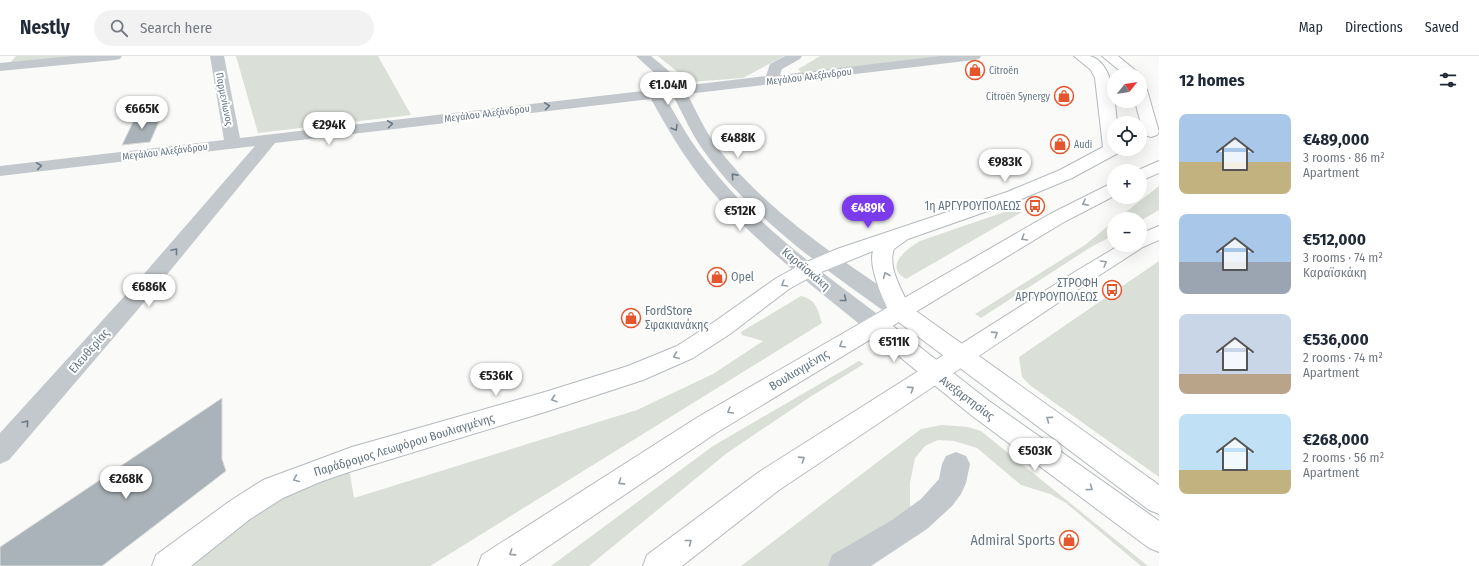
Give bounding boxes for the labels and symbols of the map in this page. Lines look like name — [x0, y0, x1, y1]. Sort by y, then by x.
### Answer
shop icon: Citroën — [964, 59, 986, 81]
street label: Μεγάλου Αλεξάνδρου — [766, 65, 853, 88]
place label: Citroën — [989, 65, 1019, 77]
north arrow — [1107, 68, 1147, 108]
street label: Παρμενίωνος — [213, 71, 236, 128]
pin: €1.04M — [635, 72, 701, 106]
shop icon: Citroën Synergy — [1053, 85, 1075, 107]
place label: Citroën Synergy — [986, 91, 1051, 103]
pin: €665K — [114, 96, 170, 130]
street label: Μεγάλου Αλεξάνδρου — [444, 102, 531, 125]
one-way arrow — [544, 102, 550, 111]
pin: €294K — [301, 112, 357, 146]
one-way arrow — [387, 120, 393, 129]
one-way arrow — [671, 124, 678, 131]
pin: €488K — [710, 125, 766, 159]
shop icon: Audi — [1049, 133, 1071, 155]
place label: Audi — [1074, 139, 1092, 151]
street label: Μεγάλου Αλεξάνδρου — [122, 140, 209, 163]
pin: €983K — [977, 149, 1033, 183]
one-way arrow — [36, 162, 42, 171]
one-way arrow — [732, 174, 739, 181]
pin: €489K — [840, 195, 896, 229]
bus stop icon: 1η ΑΡΓΥΡΟΥΠΟΛΕΩΣ — [1024, 195, 1046, 217]
pin: €512K — [712, 198, 768, 232]
one-way arrow — [1082, 198, 1090, 206]
place label: 1η ΑΡΓΥΡΟΥΠΟΛΕΩΣ — [924, 199, 1021, 213]
one-way arrow — [1020, 233, 1028, 240]
street label: Καραϊσκάκη — [779, 245, 833, 293]
one-way arrow — [171, 248, 178, 255]
one-way arrow — [1100, 261, 1107, 268]
shop icon: Opel — [706, 266, 728, 288]
place label: Opel — [731, 270, 754, 284]
one-way arrow — [882, 272, 890, 279]
pin: €686K — [121, 274, 177, 308]
place label: ΣΤΡΟΦΗ ΑΡΓΥΡΟΥΠΟΛΕΩΣ — [1015, 276, 1098, 304]
one-way arrow — [781, 279, 788, 286]
bus stop icon: ΣΤΡΟΦΗ ΑΡΓΥΡΟΥΠΟΛΕΩΣ — [1101, 279, 1123, 301]
one-way arrow — [839, 295, 846, 302]
place label: FordStore Σφακιανάκης — [645, 304, 709, 332]
shop icon: FordStore Σφακιανάκης — [620, 307, 642, 329]
street label: Ελευθερίας — [66, 326, 112, 376]
pin: €511K — [866, 329, 922, 363]
one-way arrow — [991, 331, 998, 339]
one-way arrow — [839, 340, 846, 347]
street label: Βουλιαγμένης — [767, 347, 831, 393]
one-way arrow — [673, 351, 681, 359]
pin: €536K — [468, 363, 524, 397]
street label: Ανεξαρτησίας — [937, 373, 997, 423]
one-way arrow — [907, 386, 914, 394]
one-way arrow — [550, 394, 557, 403]
one-way arrow — [727, 407, 734, 414]
street label: Παράδρομος Λεωφόρου Βουλιαγμένης — [312, 411, 496, 479]
one-way arrow — [1046, 417, 1053, 424]
one-way arrow — [21, 420, 28, 428]
pin: €503K — [1007, 438, 1063, 472]
one-way arrow — [798, 457, 805, 464]
pin: €268K — [98, 466, 154, 500]
one-way arrow — [293, 475, 300, 483]
one-way arrow — [618, 477, 625, 485]
one-way arrow — [1086, 483, 1093, 491]
shop icon: Admiral Sports — [1058, 529, 1080, 551]
place label: Admiral Sports — [970, 532, 1055, 549]
one-way arrow — [685, 539, 692, 547]
one-way arrow — [510, 548, 517, 555]

